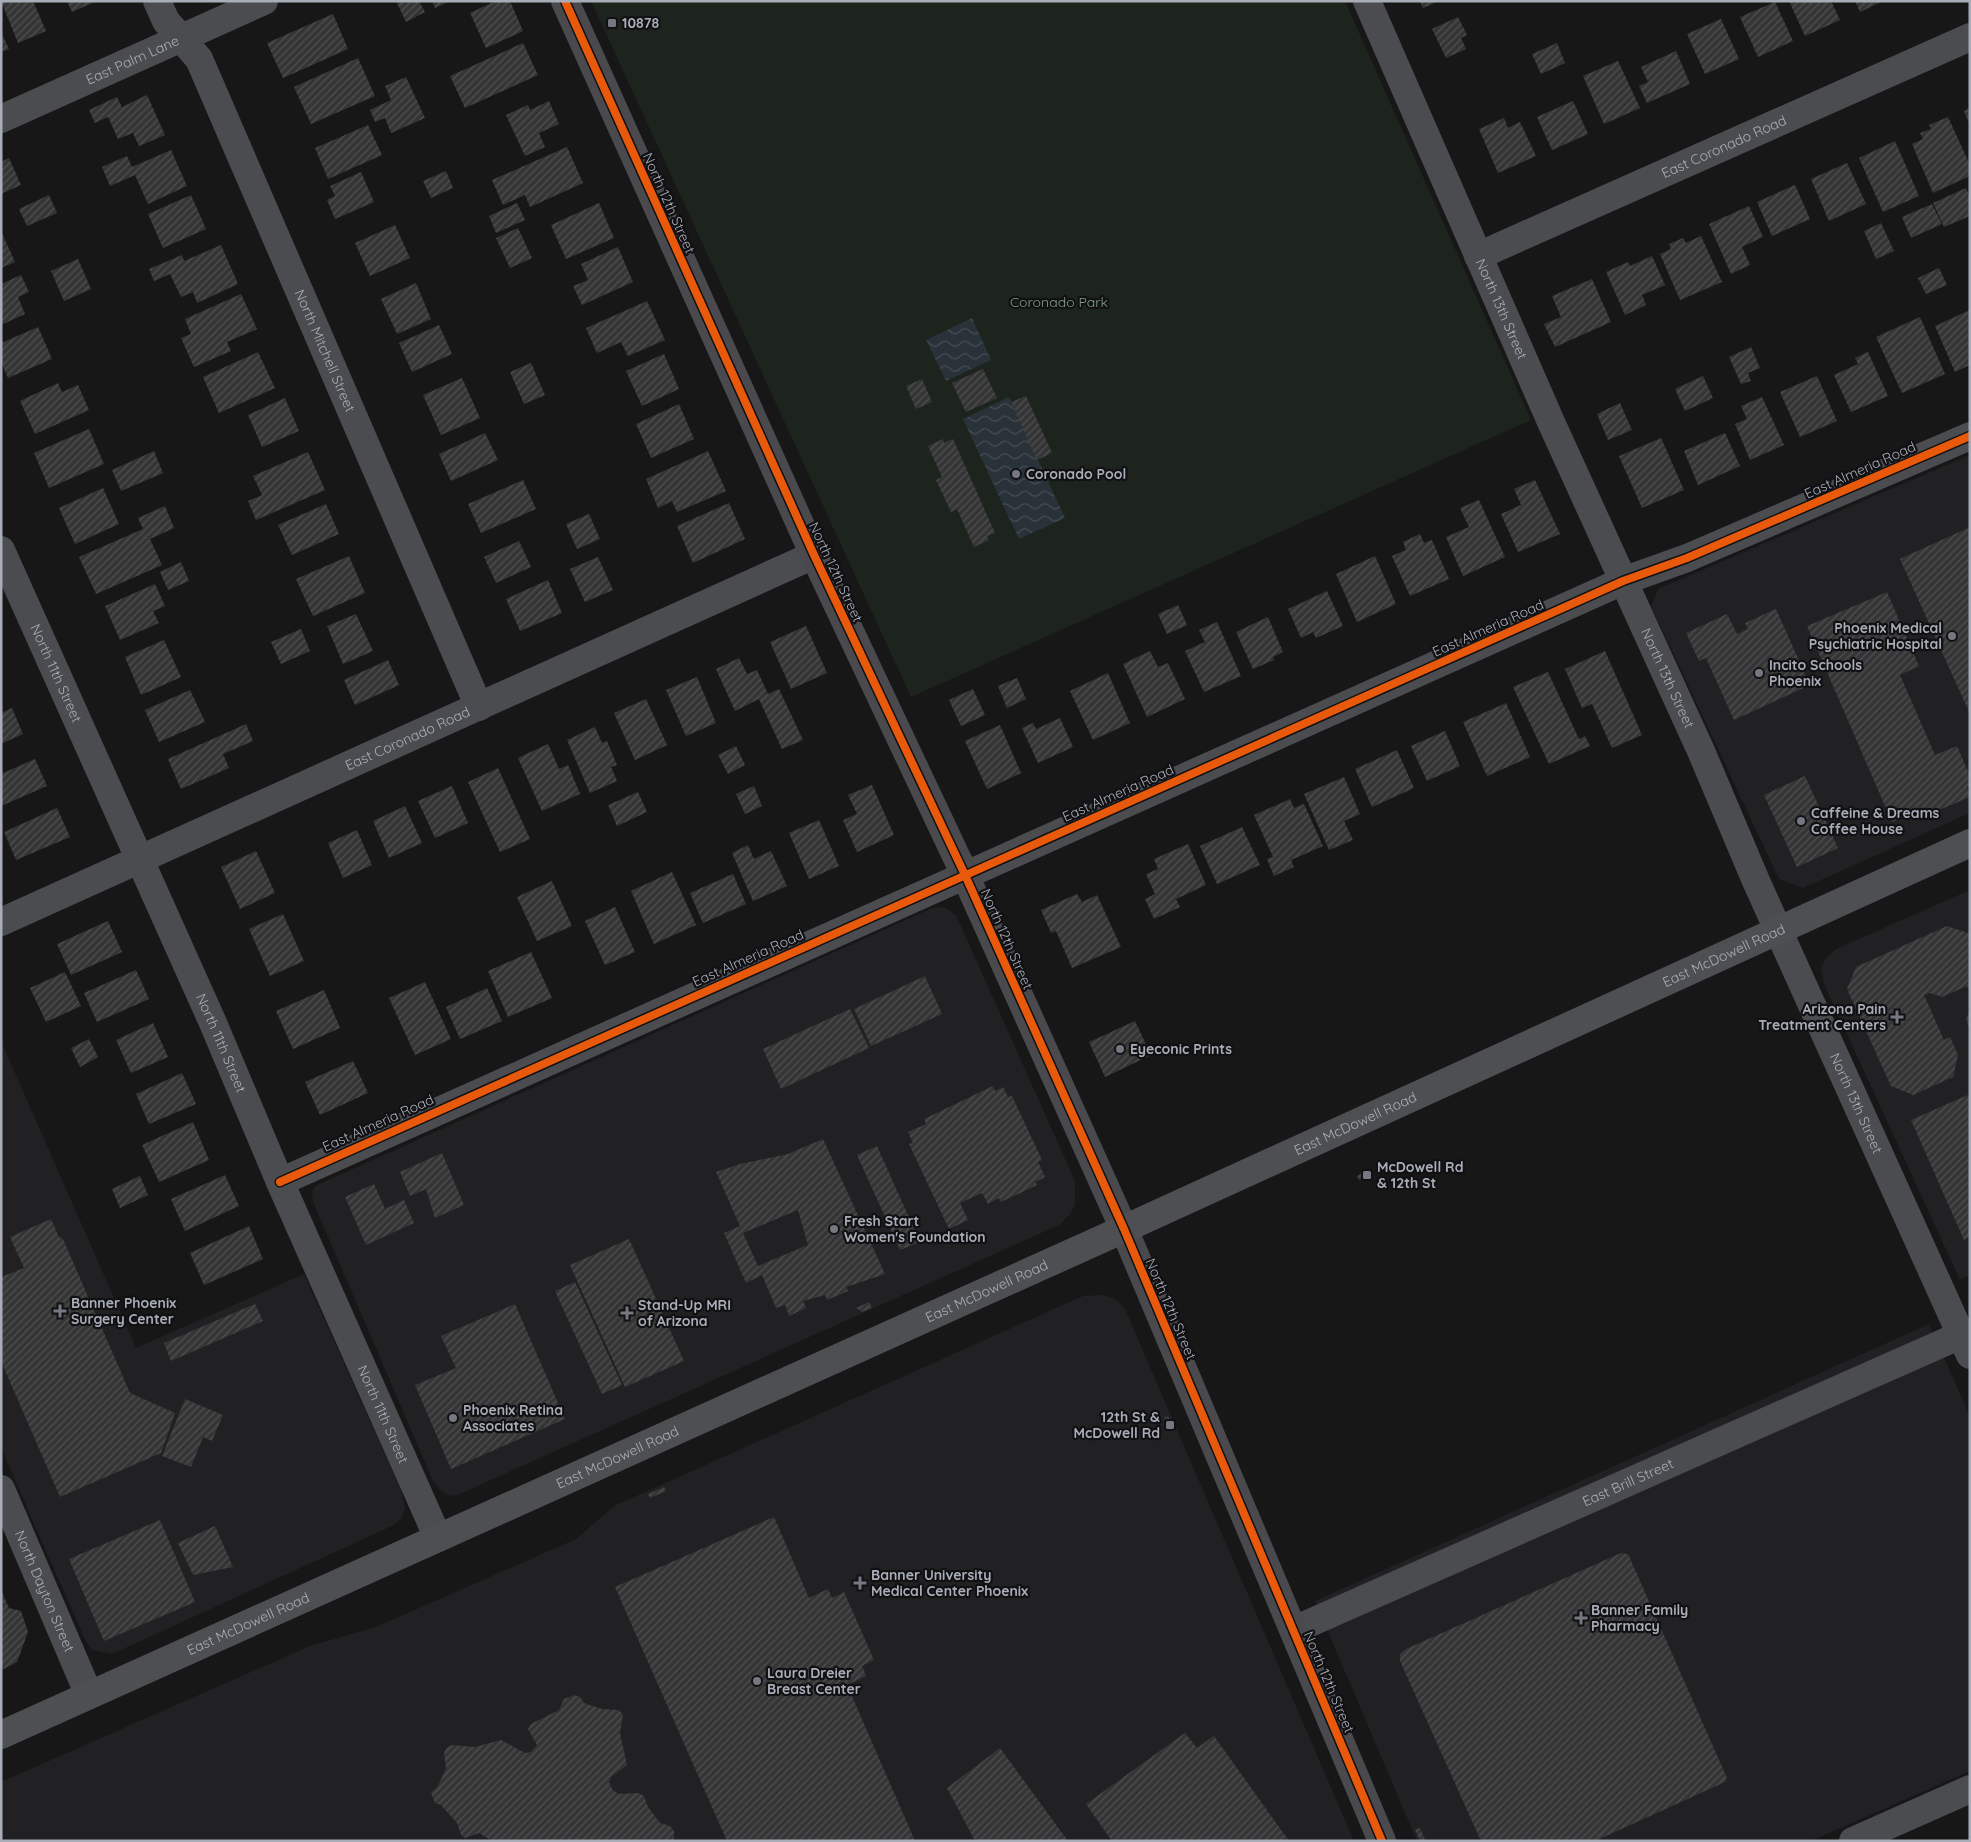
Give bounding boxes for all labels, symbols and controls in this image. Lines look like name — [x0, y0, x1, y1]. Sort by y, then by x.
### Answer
place label: 10878 — [622, 14, 659, 32]
marker: 10878 — [606, 17, 618, 29]
street label: East Palm Lane — [83, 31, 182, 89]
street label: East Coronado Road — [1658, 111, 1789, 182]
street label: North 12th Street — [639, 150, 699, 256]
street label: North 13th Street — [1472, 256, 1532, 362]
street label: North Mitchell Street — [291, 287, 359, 415]
park label: Coronado Park — [1010, 293, 1108, 311]
street label: East Almeria Road — [1802, 437, 1918, 503]
place label: Coronado Pool — [1026, 465, 1126, 483]
marker: Coronado Pool — [1010, 468, 1022, 480]
street label: North 12th Street — [805, 519, 867, 625]
street label: East Almeria Road — [1430, 595, 1546, 661]
place label: Phoenix Medical Psychiatric Hospital — [1809, 619, 1942, 653]
street label: North 11th Street — [26, 621, 86, 725]
street label: North 13th Street — [1637, 625, 1698, 731]
marker: Phoenix Medical Psychiatric Hospital — [1946, 630, 1958, 642]
place label: Incito Schools Phoenix — [1769, 656, 1862, 690]
marker: Incito Schools Phoenix — [1753, 667, 1765, 679]
street label: East Coronado Road — [342, 703, 473, 774]
street label: East Almeria Road — [1060, 760, 1176, 826]
place label: Caffeine & Dreams Coffee House — [1811, 804, 1940, 838]
marker: Caffeine & Dreams Coffee House — [1795, 815, 1807, 827]
street label: North 12th Street — [977, 886, 1037, 992]
street label: East McDowell Road — [1660, 920, 1788, 991]
street label: East Almeria Road — [690, 925, 806, 991]
street label: North 11th Street — [192, 991, 250, 1095]
place label: Arizona Pain Treatment Centers — [1758, 1000, 1886, 1034]
marker: Arizona Pain Treatment Centers — [1890, 1010, 1904, 1024]
place label: Eyeconic Prints — [1130, 1040, 1232, 1058]
marker: Eyeconic Prints — [1114, 1043, 1126, 1055]
street label: North 13th Street — [1826, 1050, 1887, 1156]
street label: East McDowell Road — [1291, 1088, 1419, 1159]
street label: East Almeria Road — [320, 1090, 436, 1156]
place label: McDowell Rd & 12th St — [1377, 1158, 1463, 1192]
marker: McDowell Rd & 12th St — [1361, 1169, 1373, 1181]
place label: Fresh Start Women's Foundation — [844, 1212, 986, 1246]
marker: Fresh Start Women's Foundation — [828, 1223, 840, 1235]
street label: East McDowell Road — [922, 1255, 1051, 1326]
street label: North 12th Street — [1142, 1256, 1201, 1363]
place label: Banner Phoenix Surgery Center — [71, 1294, 176, 1328]
place label: Stand-Up MRI of Arizona — [638, 1296, 731, 1330]
marker: Banner Phoenix Surgery Center — [53, 1304, 67, 1318]
marker: Stand-Up MRI of Arizona — [620, 1306, 634, 1320]
street label: North 11th Street — [353, 1362, 413, 1467]
place label: Phoenix Retina Associates — [463, 1401, 563, 1435]
place label: 12th St & McDowell Rd — [1074, 1408, 1160, 1442]
marker: Phoenix Retina Associates — [447, 1412, 459, 1424]
marker: 12th St & McDowell Rd — [1164, 1419, 1176, 1431]
street label: East McDowell Road — [553, 1422, 681, 1493]
street label: East Brill Street — [1579, 1454, 1676, 1510]
street label: North Dayton Street — [11, 1528, 79, 1655]
place label: Banner University Medical Center Phoenix — [871, 1566, 1028, 1600]
marker: Banner University Medical Center Phoenix — [853, 1576, 867, 1590]
street label: East McDowell Road — [184, 1588, 312, 1659]
place label: Banner Family Pharmacy — [1591, 1601, 1688, 1635]
marker: Banner Family Pharmacy — [1575, 1612, 1587, 1624]
street label: North 12th Street — [1300, 1629, 1359, 1736]
place label: Laura Dreier Breast Center — [767, 1664, 861, 1698]
marker: Laura Dreier Breast Center — [751, 1675, 763, 1687]

